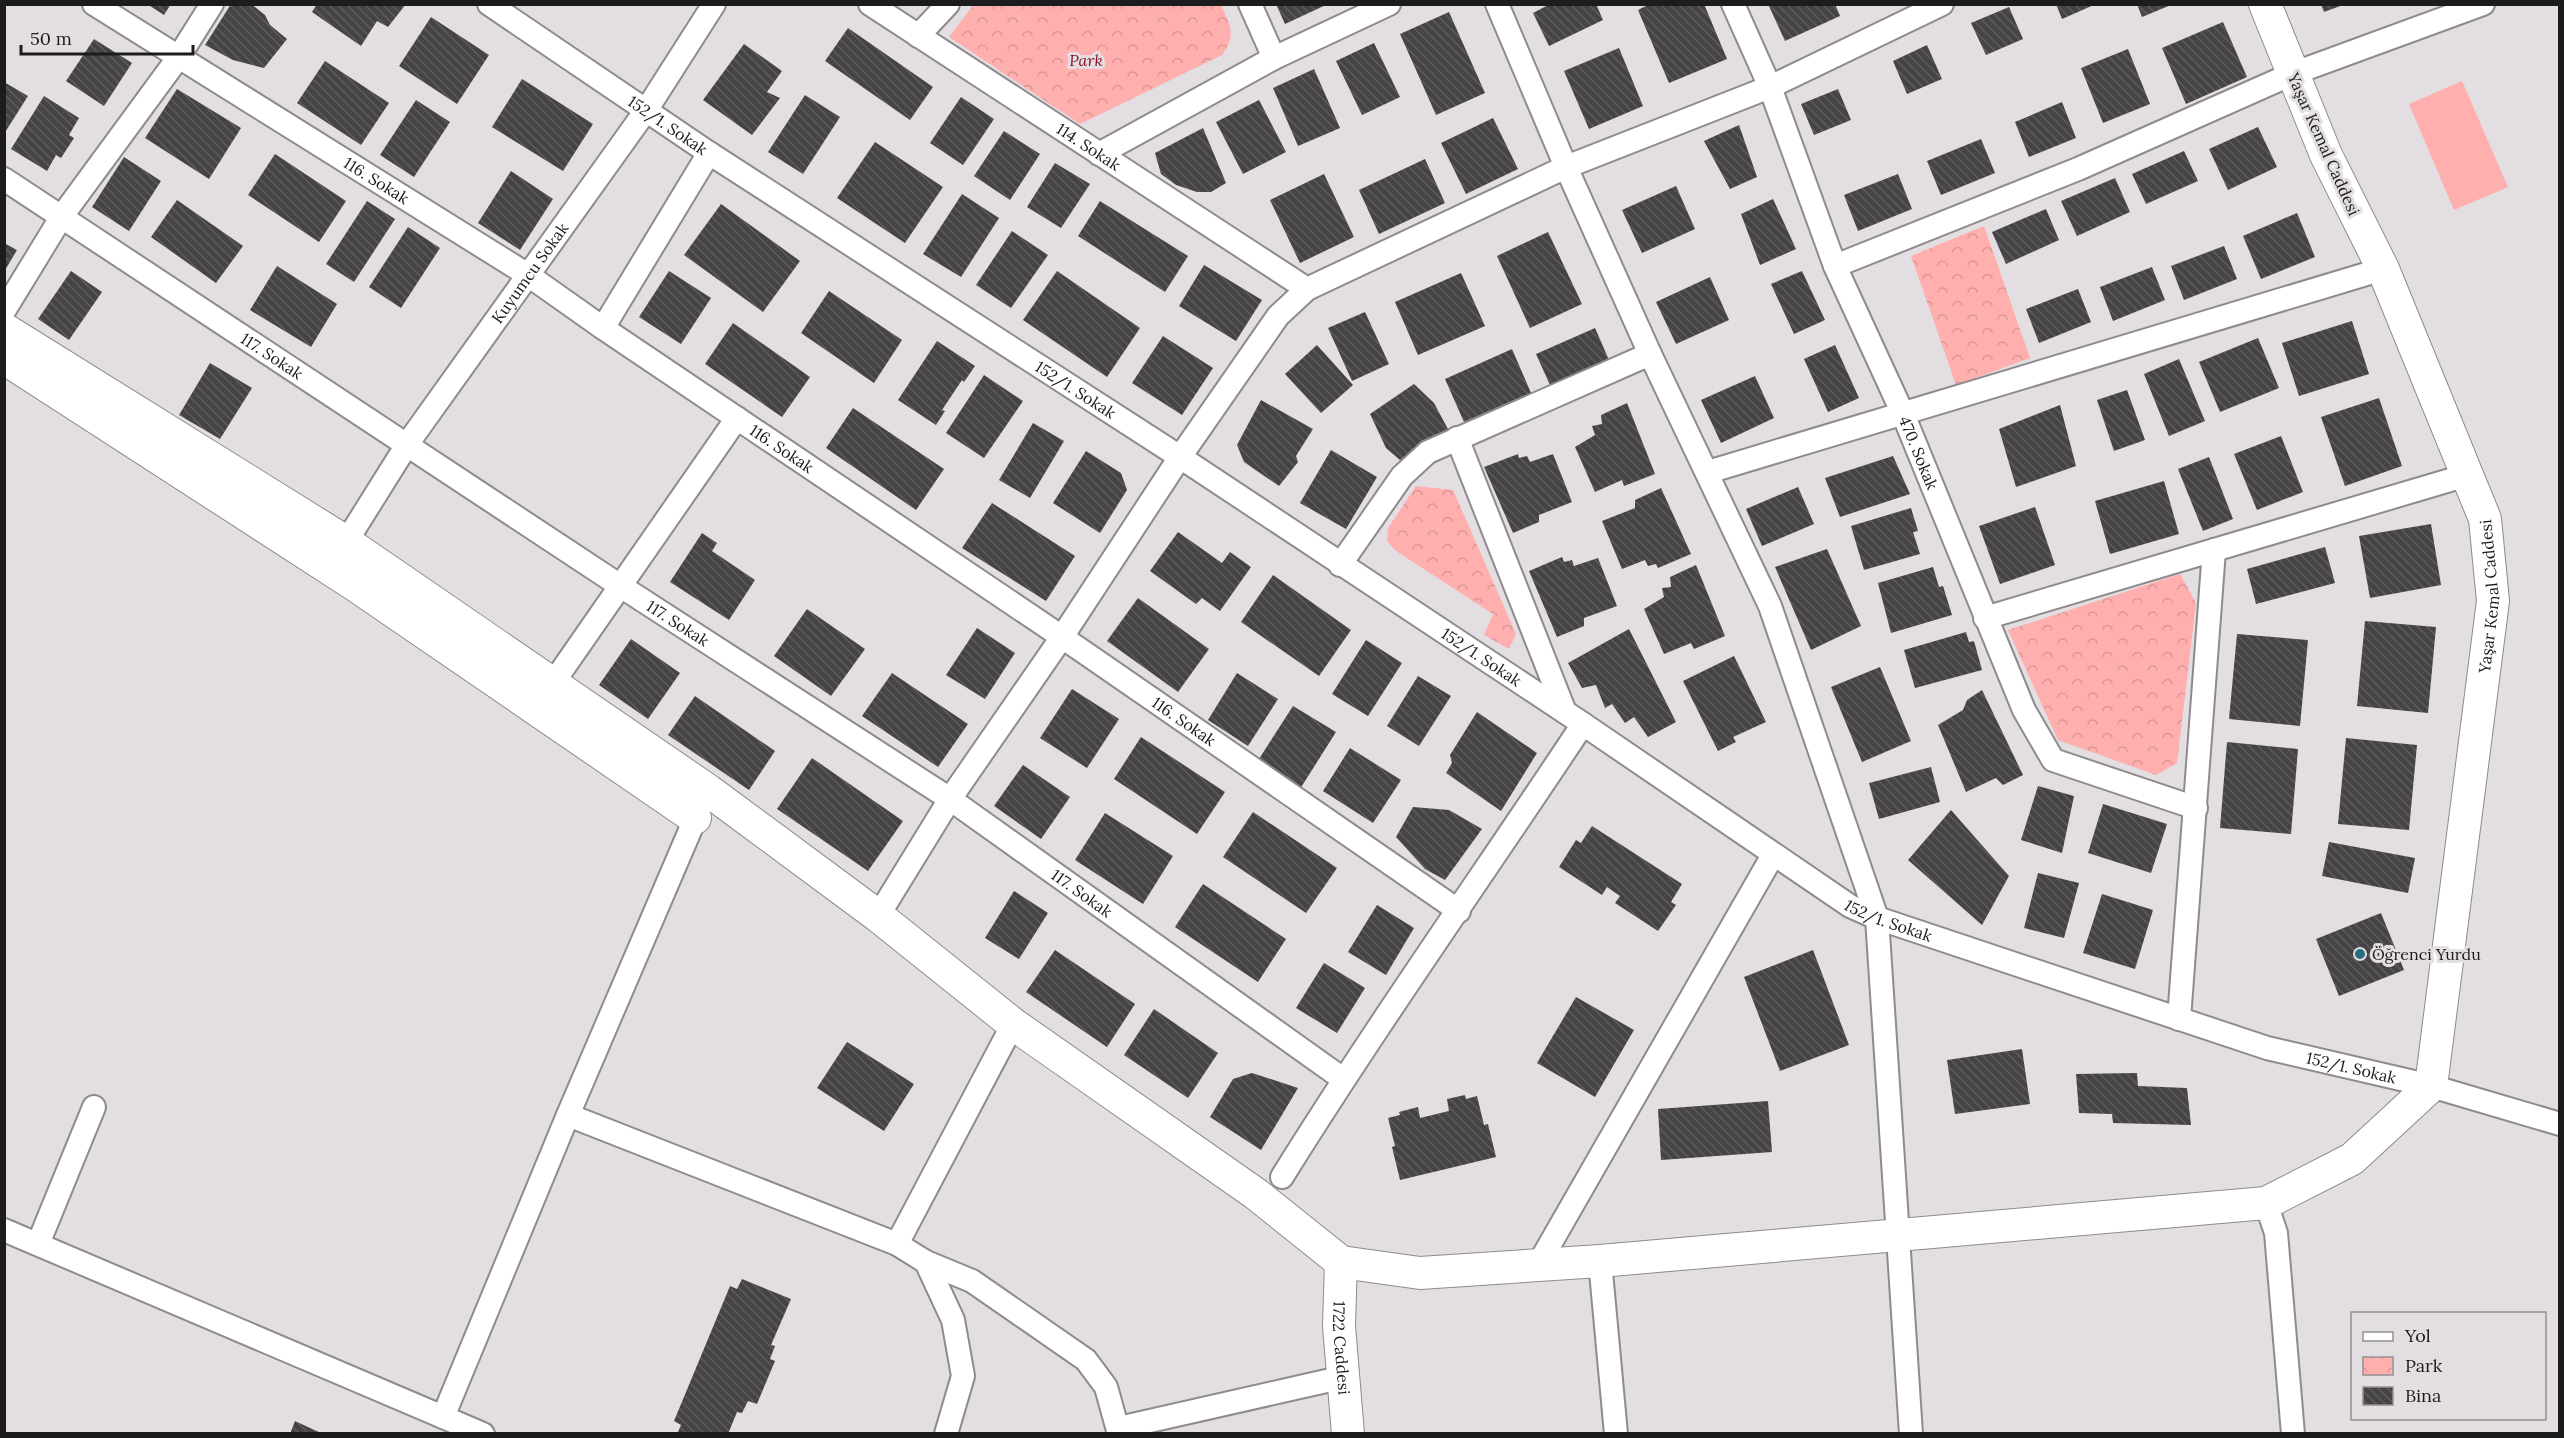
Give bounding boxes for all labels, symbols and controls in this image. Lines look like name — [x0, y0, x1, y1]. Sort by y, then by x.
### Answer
scale bar — [21, 18, 194, 56]
text: 50 m — [30, 27, 72, 50]
park label: Park — [1069, 50, 1103, 70]
street label: Yaşar Kemal Caddesi — [2283, 69, 2364, 218]
street label: 152/1. Sokak — [624, 91, 712, 159]
street label: 114. Sokak — [1053, 118, 1125, 175]
street label: 116. Sokak — [340, 153, 413, 208]
street label: Kuyumcu Sokak — [487, 218, 573, 327]
street label: 117. Sokak — [237, 328, 307, 384]
street label: 152/1. Sokak — [1032, 356, 1120, 423]
street label: 470. Sokak — [1895, 413, 1943, 493]
street label: 116. Sokak — [746, 420, 818, 477]
street label: Yaşar Kemal Caddesi — [2474, 519, 2504, 675]
street label: 117. Sokak — [643, 596, 713, 651]
street label: 152/1. Sokak — [1438, 623, 1526, 691]
street label: 116. Sokak — [1148, 692, 1220, 750]
street label: 117. Sokak — [1047, 864, 1117, 922]
street label: 152/1. Sokak — [1840, 895, 1935, 946]
place label: Öğrenci Yurdu — [2372, 944, 2481, 964]
marker: Öğrenci Yurdu — [2353, 947, 2367, 961]
street label: 152/1. Sokak — [2304, 1047, 2399, 1088]
street label: 1722 Caddesi — [1329, 1301, 1355, 1395]
legend — [2351, 1312, 2546, 1420]
text: Yol — [2404, 1324, 2431, 1347]
text: Park — [2405, 1354, 2443, 1377]
text: Bina — [2405, 1384, 2441, 1407]

